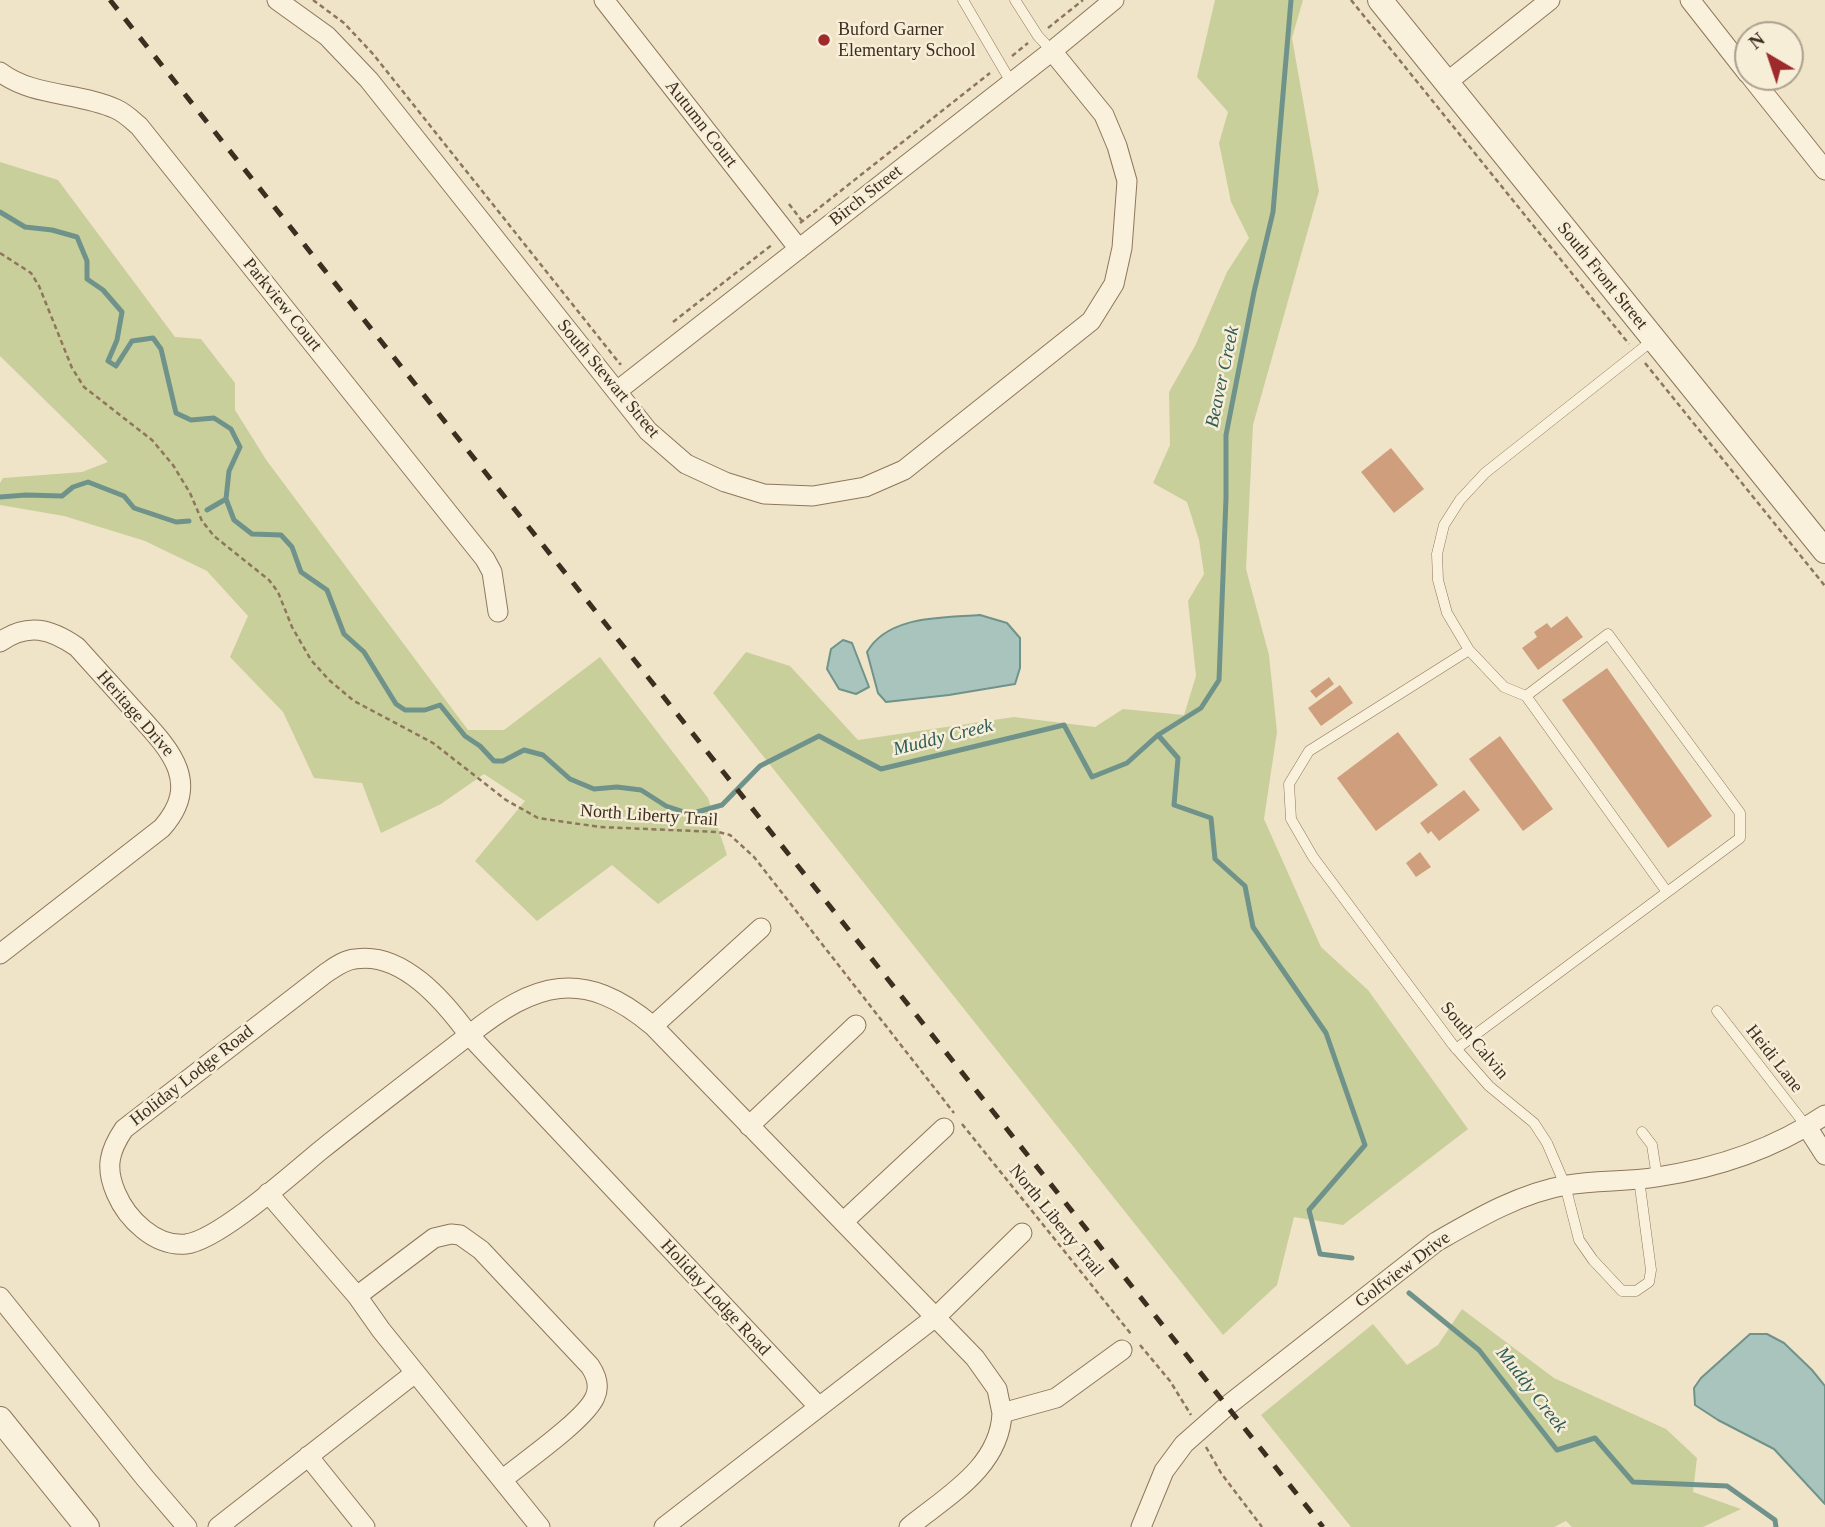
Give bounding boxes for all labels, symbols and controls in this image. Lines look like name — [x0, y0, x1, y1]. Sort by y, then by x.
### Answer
place label: Buford Garner Elementary School — [838, 19, 975, 61]
north arrow — [1734, 21, 1804, 91]
text: N — [1745, 28, 1769, 53]
marker: Buford Garner Elementary School — [816, 32, 832, 48]
street label: Autumn Court — [660, 76, 742, 172]
street label: Birch Street — [825, 161, 907, 231]
street label: South Front Street — [1552, 218, 1652, 334]
street label: Parkview Court — [238, 254, 326, 356]
street label: South Stewart Street — [552, 315, 664, 443]
water label: Beaver Creek — [1201, 324, 1245, 430]
street label: Heritage Drive — [92, 666, 178, 762]
water label: Muddy Creek — [891, 715, 995, 761]
street label: North Liberty Trail — [579, 800, 719, 832]
street label: South Calvin — [1435, 998, 1513, 1084]
street label: Holiday Lodge Road — [126, 1021, 258, 1131]
street label: Heidi Lane — [1741, 1021, 1807, 1097]
street label: North Liberty Trail — [1004, 1160, 1108, 1282]
street label: Golfview Drive — [1351, 1227, 1455, 1313]
street label: Holiday Lodge Road — [656, 1235, 774, 1361]
water label: Muddy Creek — [1491, 1343, 1571, 1437]

